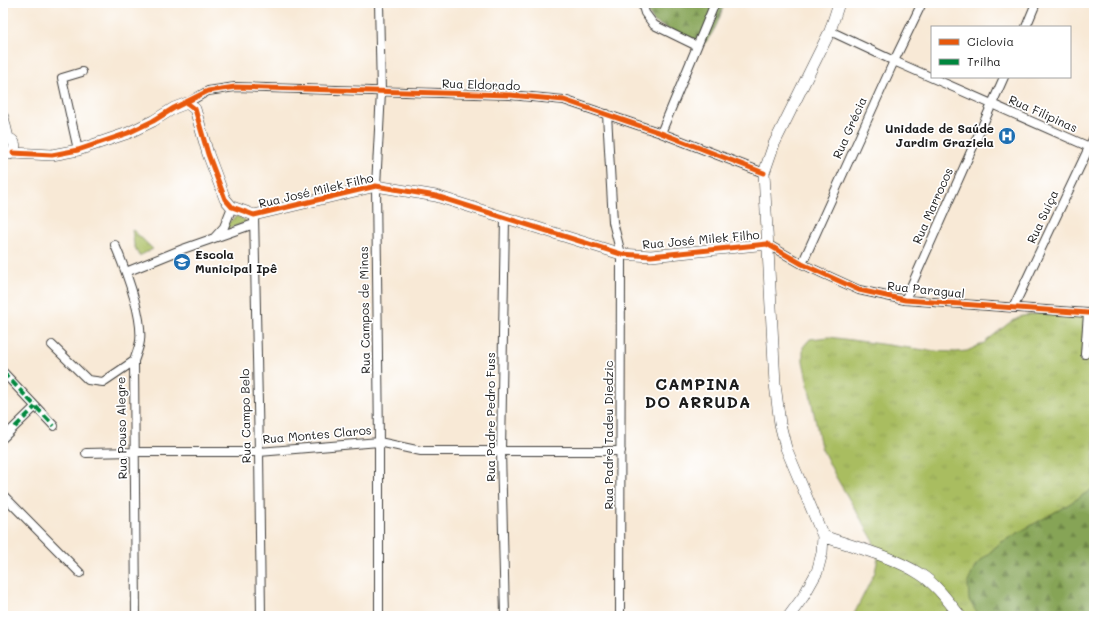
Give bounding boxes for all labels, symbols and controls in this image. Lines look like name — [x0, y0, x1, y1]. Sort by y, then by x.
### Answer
legend — [931, 26, 1071, 78]
text: Ciclovia — [967, 33, 1014, 49]
text: Trilha — [967, 53, 1001, 69]
street label: Rua Eldorado — [442, 75, 521, 93]
street label: Rua Filipinas — [1007, 91, 1080, 135]
street label: Rua Grécia — [828, 94, 870, 161]
place label: Unidade de Saúde Jardim Graziela — [885, 120, 994, 150]
hospital icon: Unidade de Saúde Jardim Graziela — [997, 126, 1017, 146]
street label: Rua Marrocos — [908, 165, 956, 246]
street label: Rua José Milek Filho — [257, 169, 375, 211]
street label: Rua Suíça — [1023, 187, 1061, 246]
street label: Rua José Milek Filho — [642, 226, 760, 252]
place label: Escola Municipal Ipê — [195, 246, 277, 276]
street label: Rua Campos de Minas — [355, 246, 373, 374]
school or university icon: Escola Municipal Ipê — [172, 252, 192, 272]
street label: Rua Paragual — [887, 277, 966, 301]
street label: Rua Padre Pedro Fuss — [482, 352, 498, 482]
street label: Rua Padre Tadeu Diedzic — [600, 360, 616, 510]
street label: Rua Campo Belo — [236, 369, 254, 463]
district label: CAMPINA DO ARRUDA — [645, 373, 751, 412]
street label: Rua Pouso Alegre — [112, 377, 130, 479]
street label: Rua Montes Claros — [262, 421, 372, 447]

